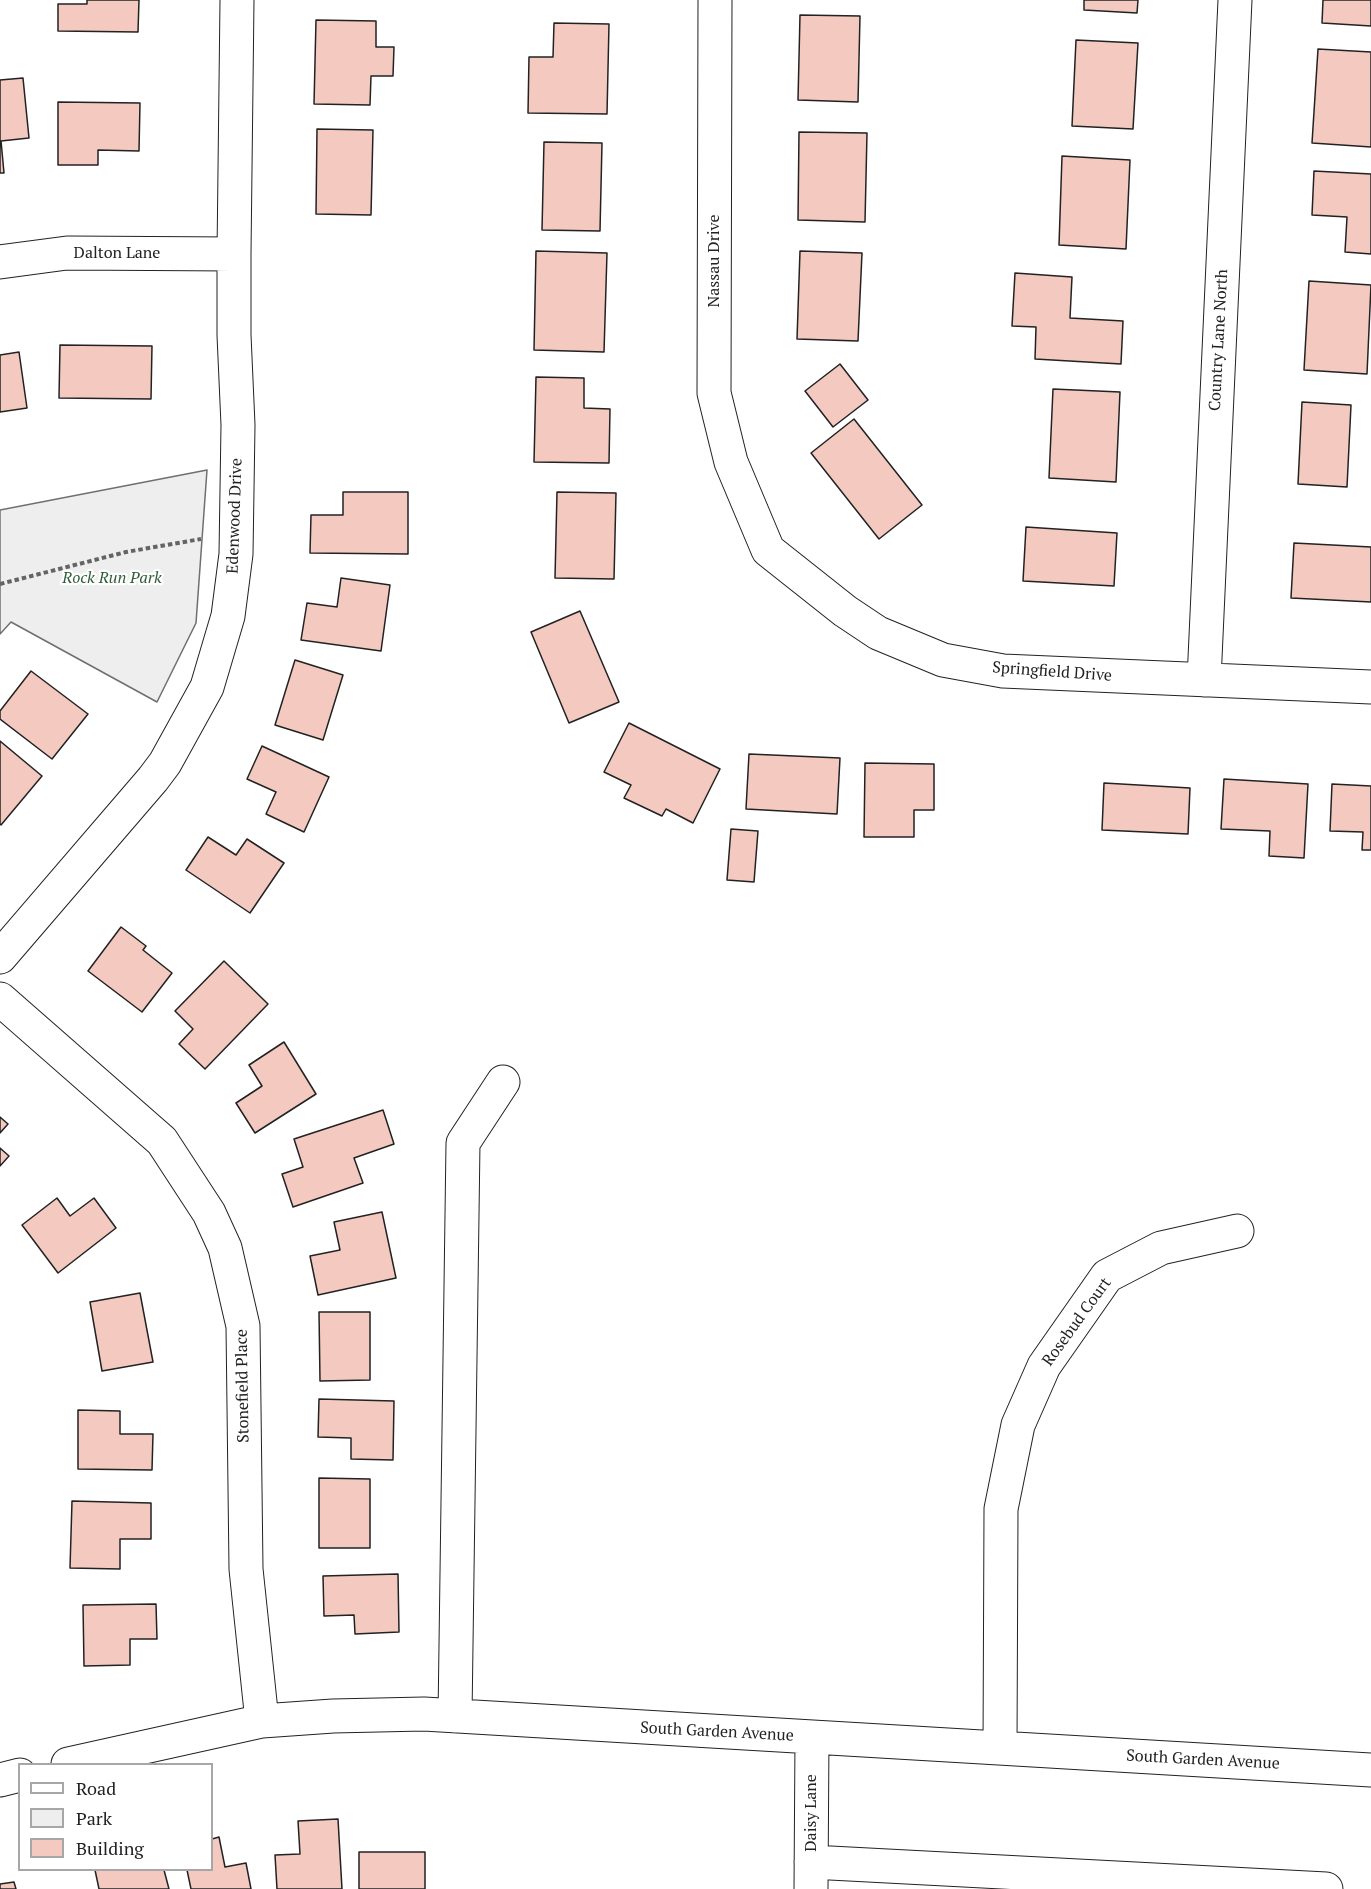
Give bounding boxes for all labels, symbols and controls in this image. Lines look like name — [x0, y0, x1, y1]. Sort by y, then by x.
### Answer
street label: Nassau Drive — [704, 215, 724, 307]
street label: Dalton Lane — [74, 243, 160, 263]
street label: Country Lane North — [1206, 269, 1232, 411]
street label: Edenwood Drive — [223, 458, 247, 574]
park label: Rock Run Park — [62, 568, 162, 588]
street label: Springfield Drive — [992, 658, 1112, 686]
street label: Rosebud Court — [1039, 1274, 1115, 1370]
street label: Stonefield Place — [232, 1329, 254, 1443]
street label: South Garden Avenue — [640, 1718, 794, 1746]
street label: South Garden Avenue — [1126, 1746, 1280, 1774]
legend — [18, 1763, 213, 1871]
street label: Daisy Lane — [801, 1774, 821, 1852]
text: Road — [76, 1776, 116, 1800]
text: Park — [76, 1806, 112, 1830]
text: Building — [76, 1836, 144, 1860]

